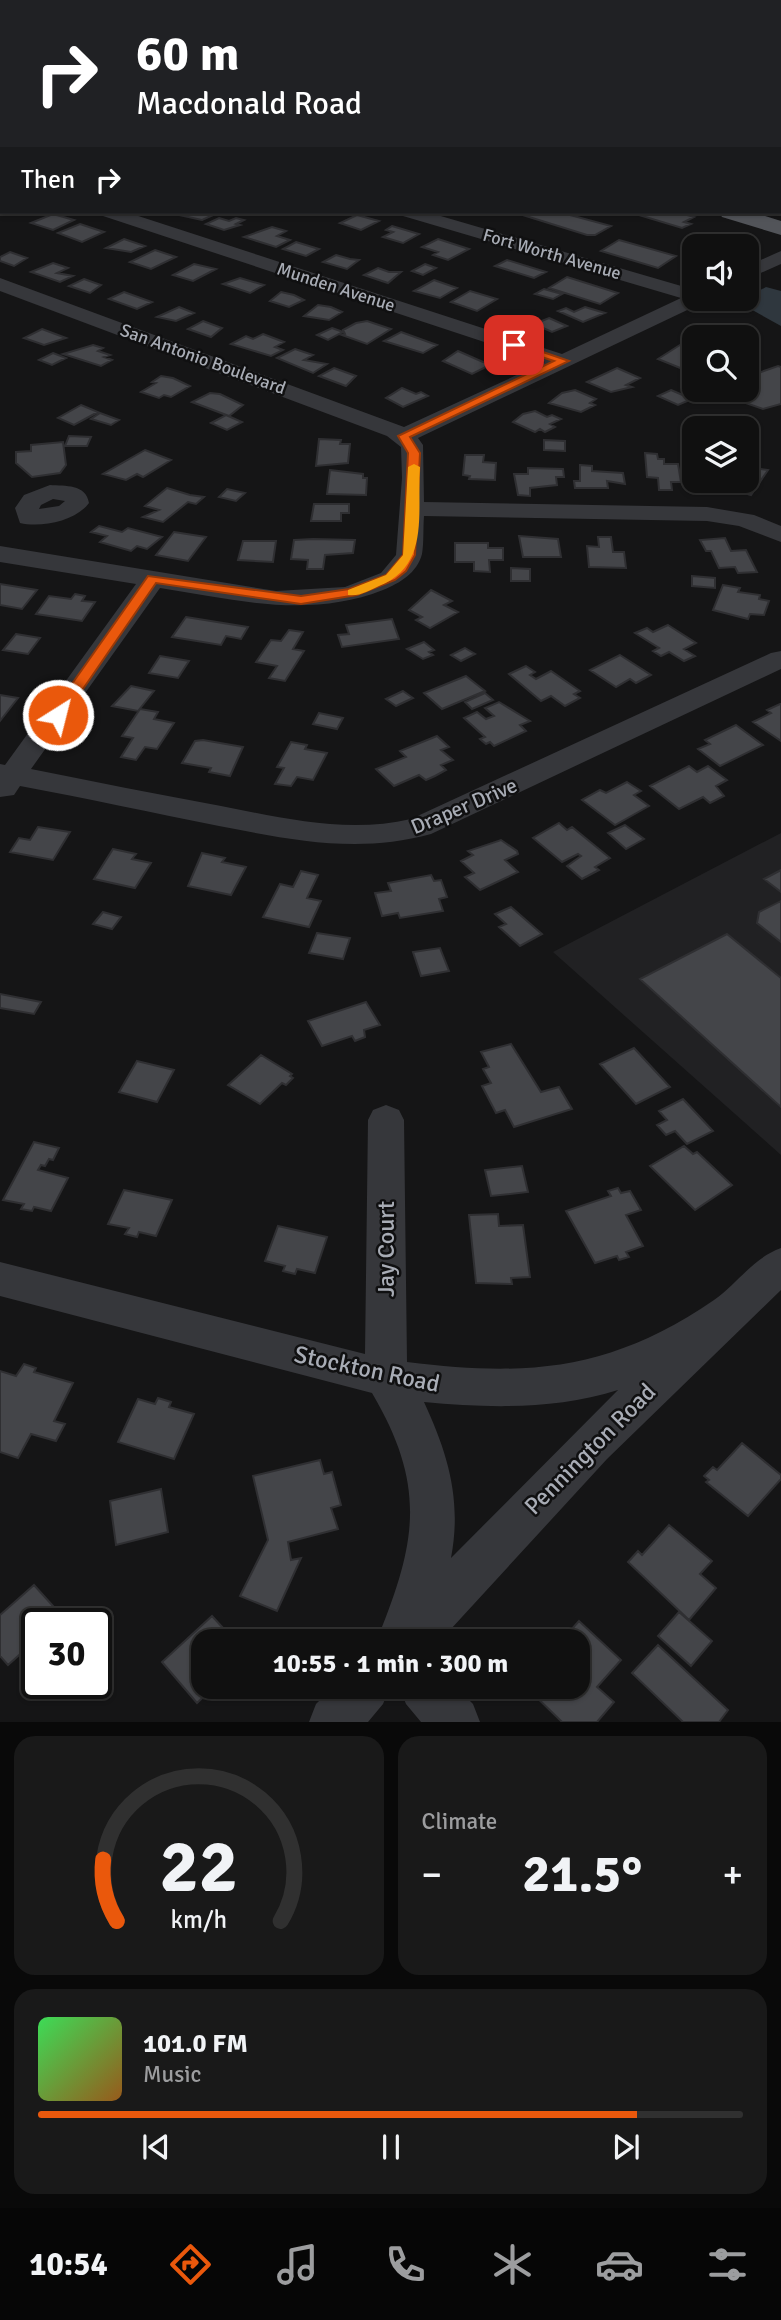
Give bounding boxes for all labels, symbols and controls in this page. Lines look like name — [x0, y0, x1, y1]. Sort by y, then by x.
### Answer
text: 60 m — [136, 24, 239, 84]
icon: right — [21, 28, 112, 119]
text: Macdonald Road — [136, 84, 362, 123]
icon: right — [89, 161, 127, 199]
text: Then — [21, 164, 75, 196]
street label: Fort Worth Avenue — [480, 224, 624, 284]
map controls — [682, 234, 759, 493]
button: sound — [682, 234, 759, 311]
street label: Munden Avenue — [274, 258, 398, 316]
pin — [484, 315, 544, 375]
street label: San Antonio Boulevard — [117, 319, 289, 399]
button: search — [682, 325, 759, 402]
icon: arrive — [495, 326, 533, 364]
button: layers — [682, 416, 759, 493]
position arrow — [21, 678, 95, 752]
street label: Draper Drive — [407, 772, 521, 840]
street label: Jay Court — [371, 1201, 401, 1297]
street label: Stockton Road — [292, 1339, 442, 1399]
street label: Pennington Road — [518, 1377, 662, 1521]
speed limit sign: 30 — [21, 1608, 112, 1699]
text: 10:55 · 1 min · 300 m — [273, 1648, 508, 1680]
text: Climate — [422, 1807, 497, 1836]
text: 22 — [159, 1824, 238, 1913]
text: 21.5° — [522, 1842, 642, 1906]
text: − — [422, 1851, 442, 1898]
text: + — [722, 1851, 743, 1898]
text: km/h — [170, 1904, 227, 1935]
text: 101.0 FM — [143, 2028, 248, 2060]
text: Music — [143, 2060, 201, 2089]
icon: previous — [137, 2128, 175, 2166]
icon: pause — [372, 2128, 410, 2166]
icon: next — [607, 2128, 645, 2166]
icon: directions — [166, 2240, 215, 2289]
icon: music — [273, 2240, 322, 2289]
icon: phone — [381, 2240, 430, 2289]
icon: climate — [488, 2240, 537, 2289]
icon: car — [595, 2240, 644, 2289]
icon: filters — [703, 2240, 752, 2289]
text: 10:54 — [29, 2245, 108, 2284]

